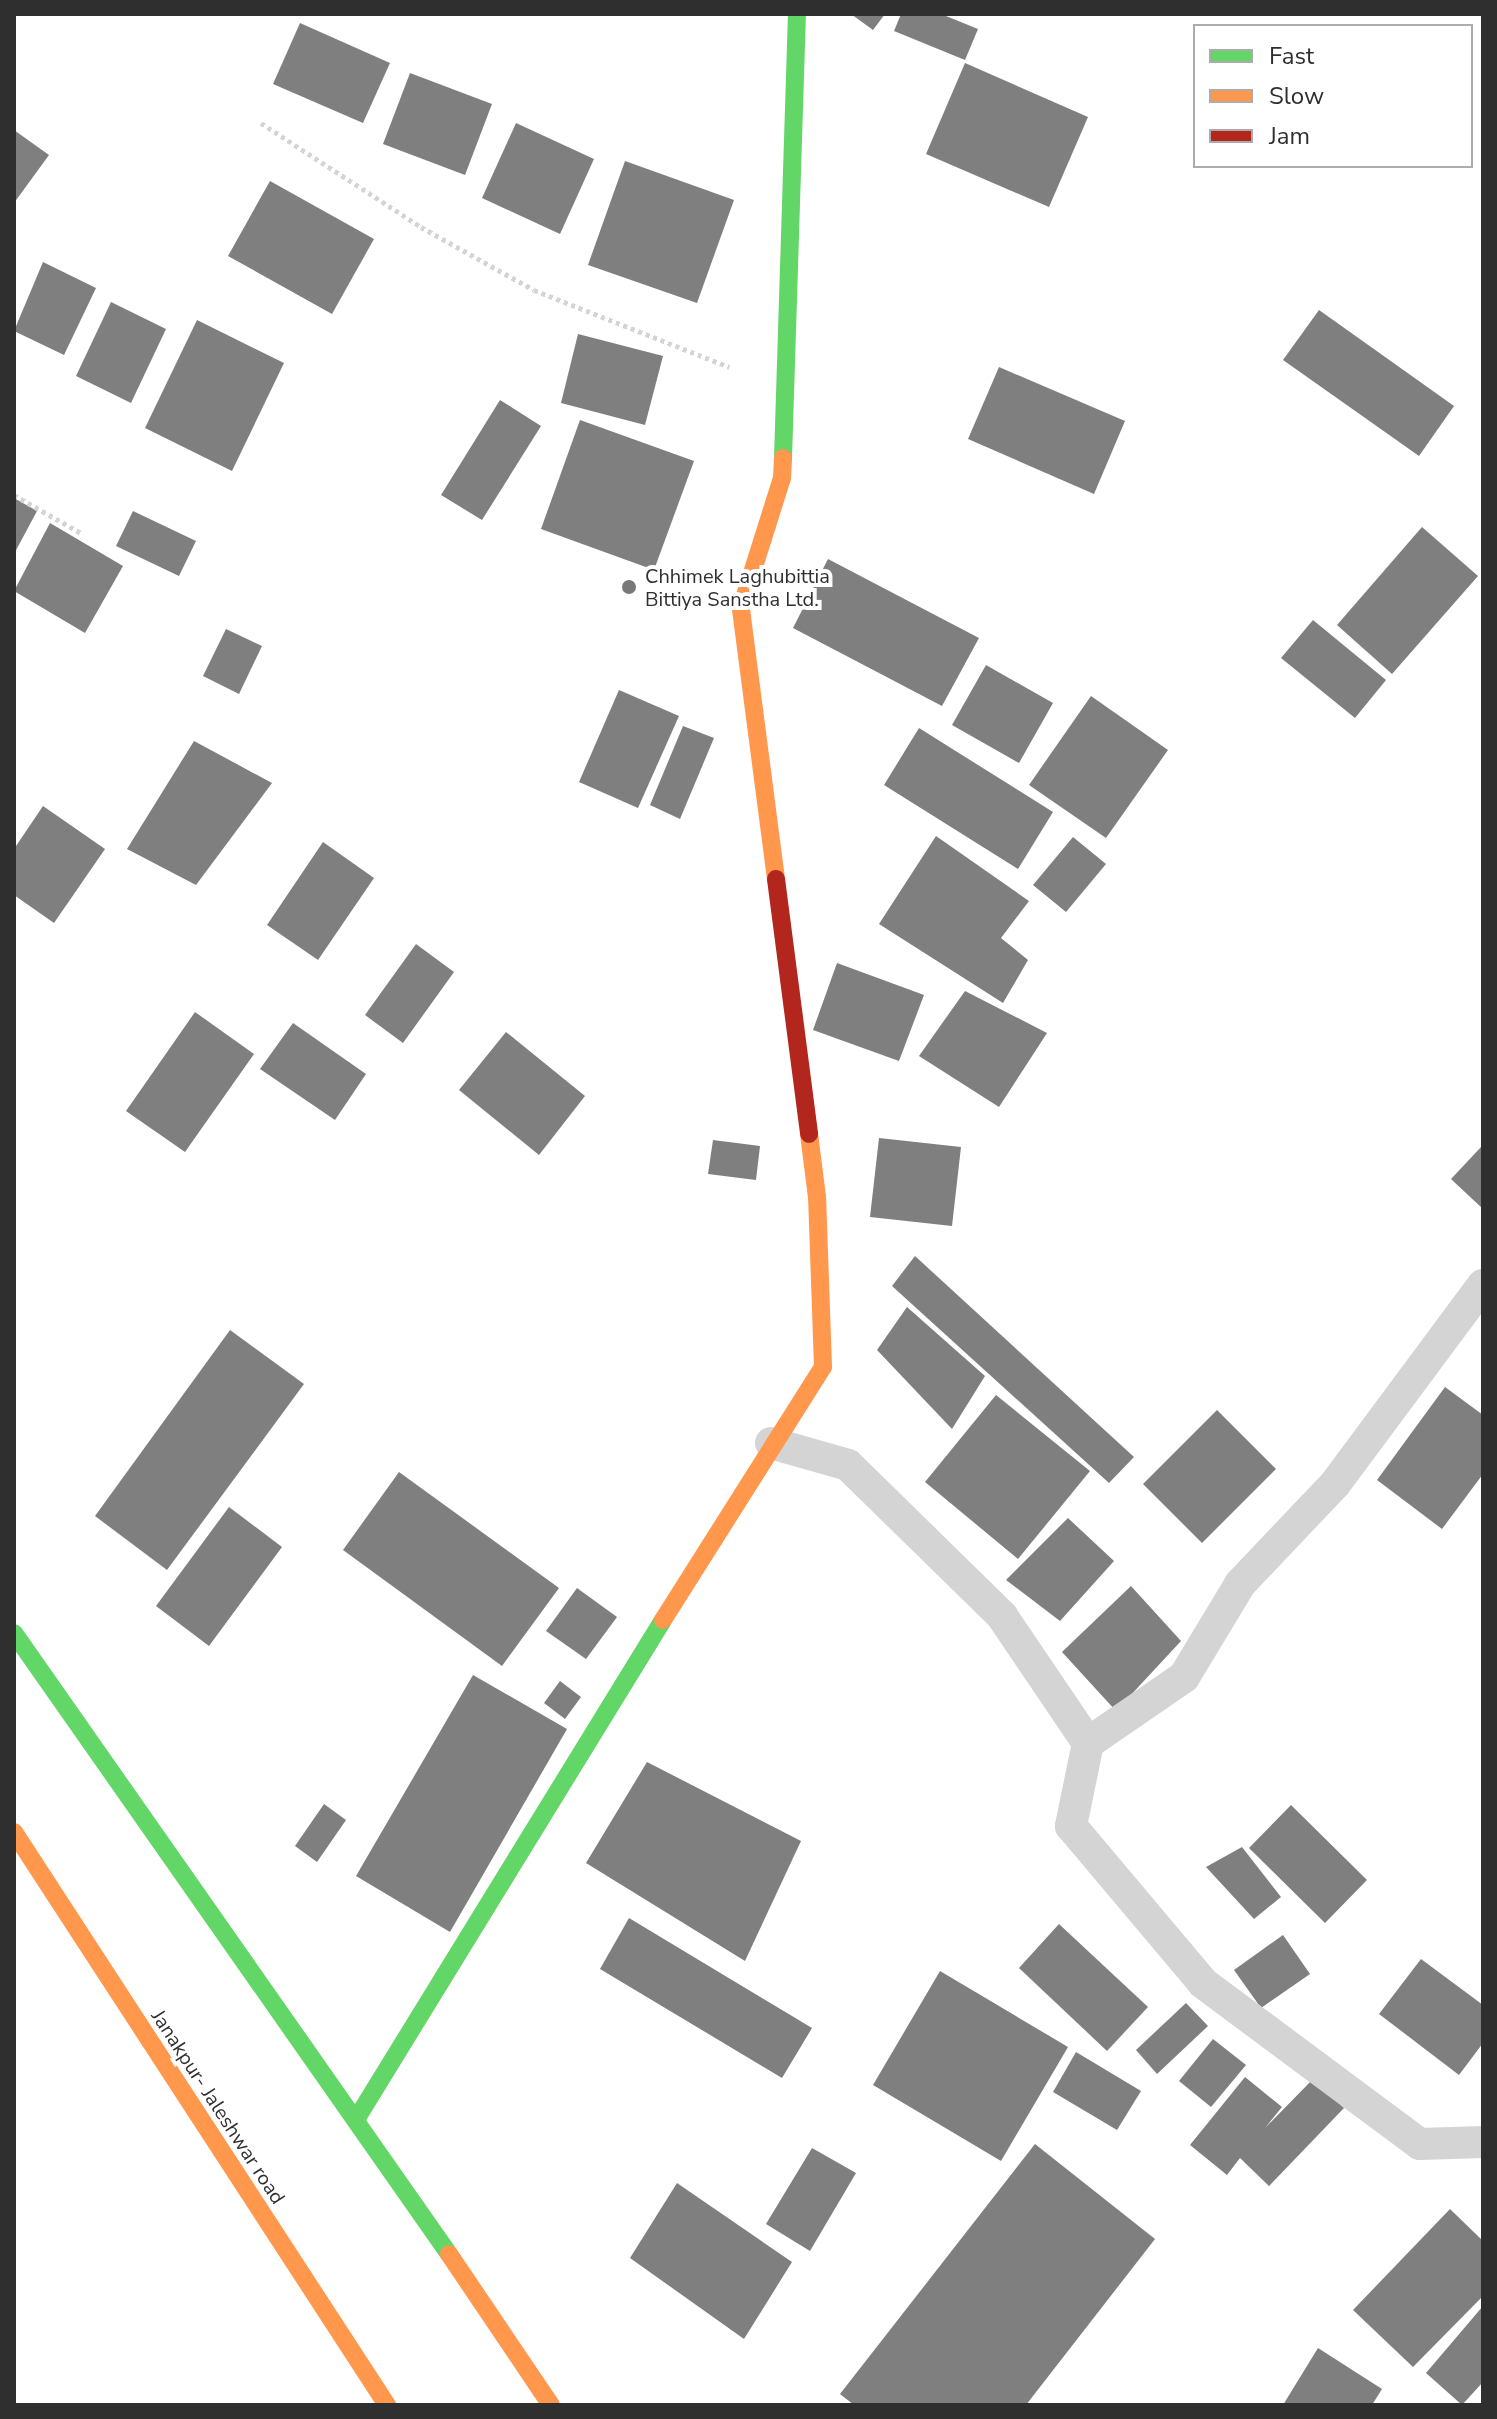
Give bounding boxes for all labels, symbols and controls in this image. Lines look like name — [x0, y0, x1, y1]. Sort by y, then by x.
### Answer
legend — [1193, 24, 1473, 168]
text: Fast — [1269, 40, 1314, 72]
text: Slow — [1269, 80, 1324, 112]
text: Jam — [1269, 120, 1310, 152]
place label: Chhimek Laghubittia Bittiya Sanstha Ltd. — [645, 564, 830, 611]
marker: Chhimek Laghubittia Bittiya Sanstha Ltd. — [620, 578, 638, 596]
street label: Janakpur- Jaleshwar road — [146, 2005, 290, 2209]

